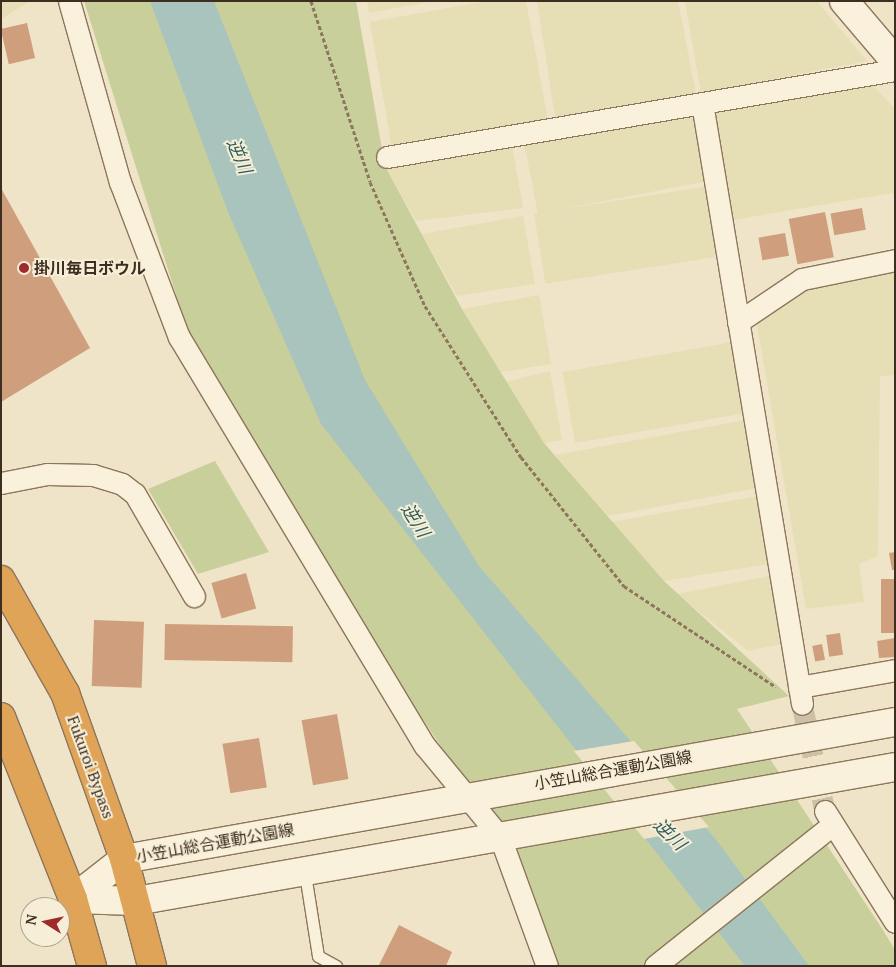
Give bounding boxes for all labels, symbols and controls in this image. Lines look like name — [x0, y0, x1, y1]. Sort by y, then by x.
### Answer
water label: 逆川 — [223, 135, 257, 177]
place label: 掛川毎日ボウル — [34, 258, 146, 278]
marker: 掛川毎日ボウル — [18, 262, 30, 274]
water label: 逆川 — [397, 499, 435, 541]
street label: Fukuroi Bypass — [64, 713, 118, 821]
street label: 小笠山総合運動公園線 — [533, 747, 693, 793]
water label: 逆川 — [650, 814, 690, 854]
street label: 小笠山総合運動公園線 — [135, 820, 295, 866]
north arrow — [20, 897, 70, 947]
text: N — [20, 913, 41, 926]

